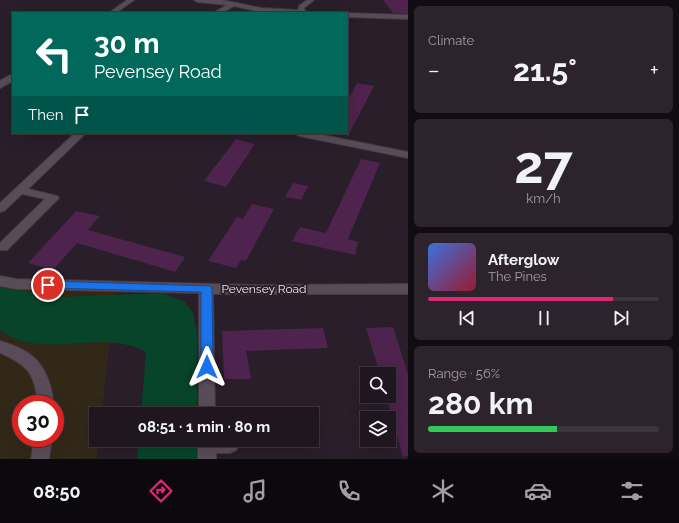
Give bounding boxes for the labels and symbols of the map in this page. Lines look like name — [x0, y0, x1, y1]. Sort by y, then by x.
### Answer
pin — [31, 268, 65, 302]
street label: Pevensey Road — [221, 282, 307, 296]
position arrow — [186, 346, 228, 388]
speed limit sign: 30 — [12, 395, 64, 447]

